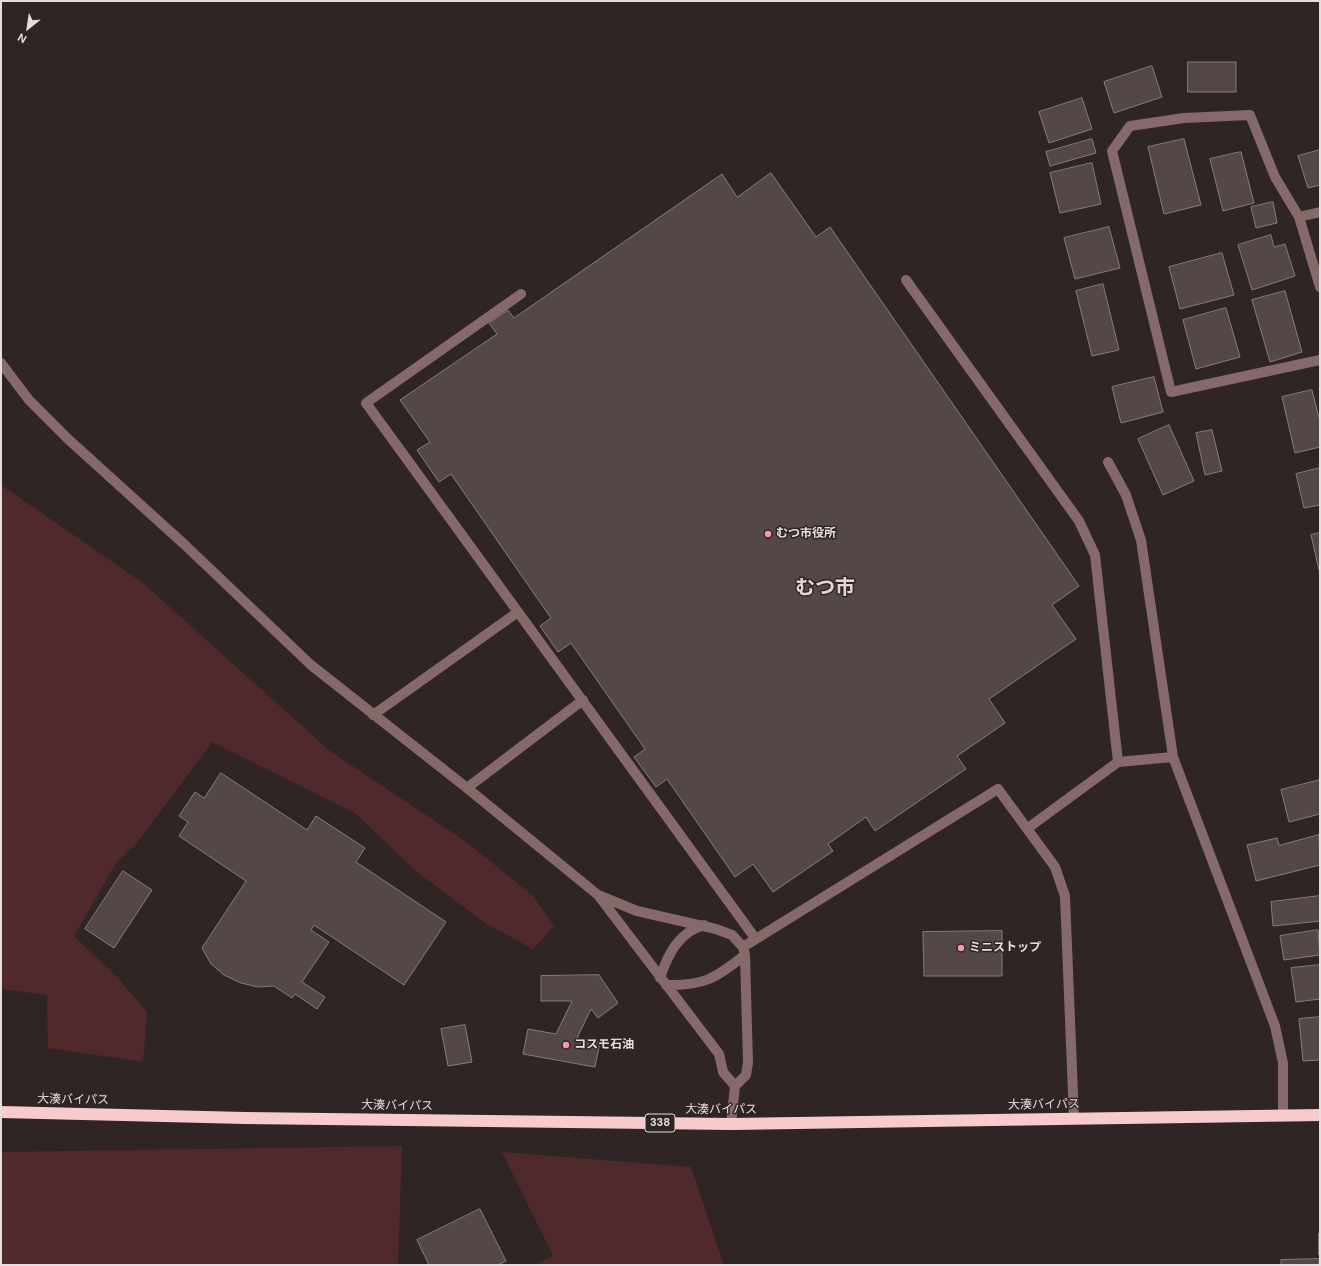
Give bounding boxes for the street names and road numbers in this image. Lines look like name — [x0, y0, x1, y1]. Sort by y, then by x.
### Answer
street label: 大湊バイパス — [37, 1092, 109, 1108]
street label: 大湊バイパス — [1008, 1097, 1080, 1113]
street label: 大湊バイパス — [361, 1098, 433, 1114]
street label: 大湊バイパス — [685, 1103, 757, 1117]
road number: 338 — [645, 1114, 675, 1132]

